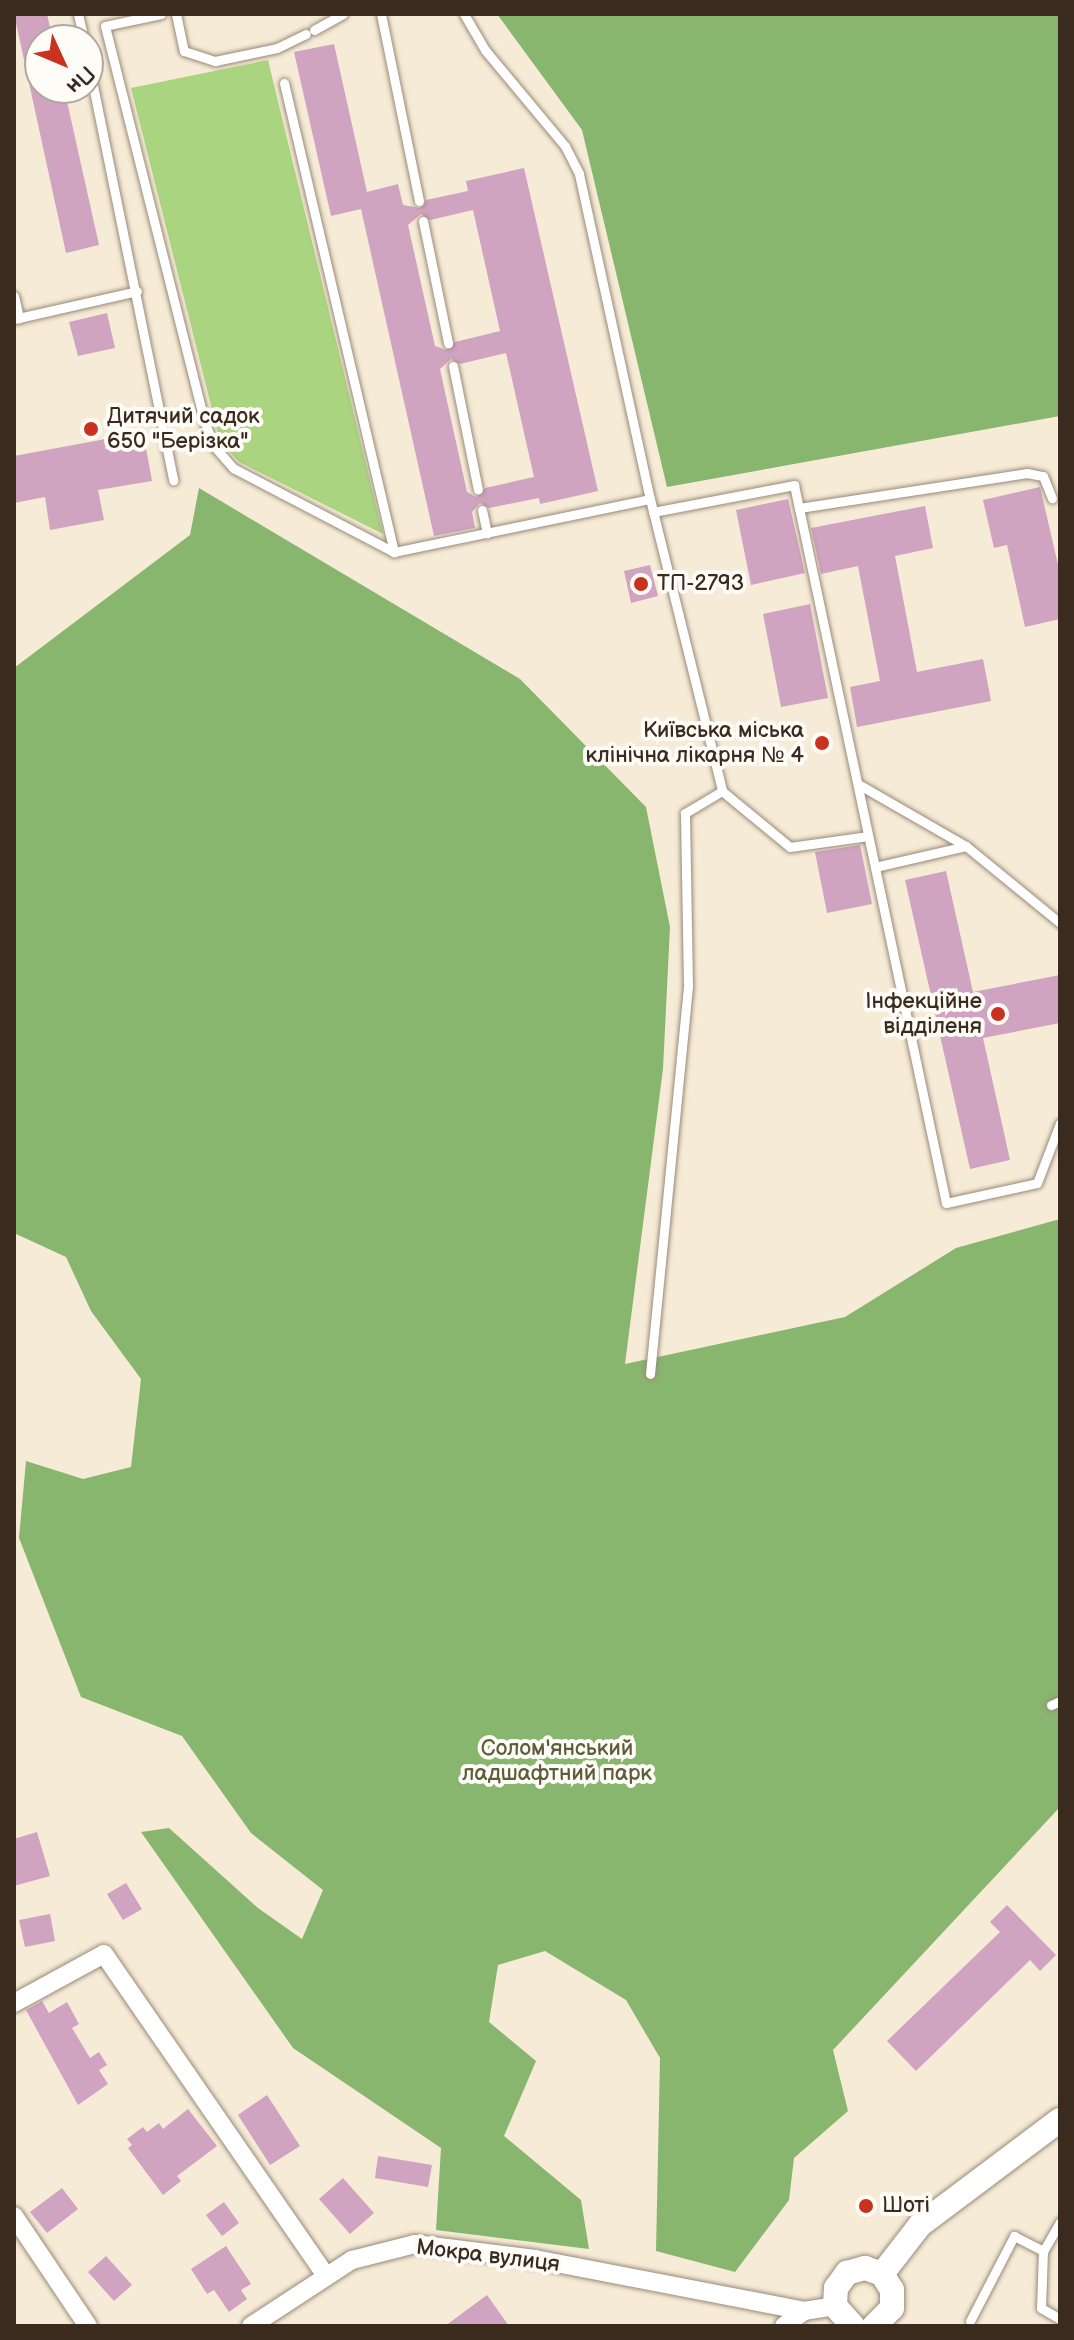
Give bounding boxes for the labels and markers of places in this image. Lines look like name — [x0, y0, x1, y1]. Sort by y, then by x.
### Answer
place label: Дитячий садок 650 "Берізка" — [107, 403, 260, 454]
marker: Дитячий садок 650 "Берізка" — [82, 420, 100, 438]
place label: ТП-2793 — [657, 571, 744, 597]
marker: ТП-2793 — [632, 575, 650, 593]
place label: Київська міська клінічна лікарня № 4 — [586, 717, 804, 768]
marker: Київська міська клінічна лікарня № 4 — [811, 732, 833, 754]
place label: Інфекційне відділеня — [865, 988, 982, 1040]
marker: Інфекційне відділеня — [989, 1005, 1007, 1023]
place label: Шоті — [882, 2193, 930, 2219]
marker: Шоті — [857, 2197, 875, 2215]

